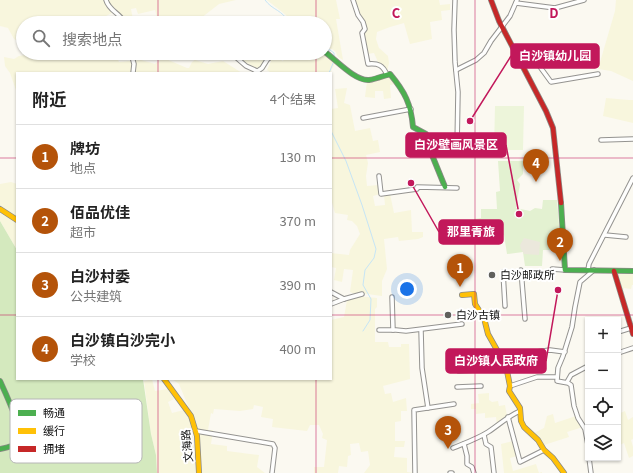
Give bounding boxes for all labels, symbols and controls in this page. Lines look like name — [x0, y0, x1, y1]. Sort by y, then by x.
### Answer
text: C — [392, 3, 401, 22]
text: D — [549, 3, 559, 22]
search box — [16, 16, 332, 60]
icon: search — [30, 27, 52, 49]
text: 搜索地点 — [62, 28, 122, 49]
callout: 白沙镇幼儿园 — [511, 44, 599, 68]
text: 白沙镇幼儿园 — [519, 46, 591, 63]
text: 附近 — [32, 86, 66, 111]
text: 4个结果 — [270, 89, 316, 108]
callout: 白沙壁画风景区 — [406, 133, 506, 157]
text: 白沙壁画风景区 — [414, 135, 498, 152]
text: 牌坊 — [70, 137, 100, 158]
text: 1 — [41, 147, 49, 166]
text: 130 m — [279, 147, 316, 166]
pin: 4 — [523, 149, 549, 182]
text: 地点 — [70, 158, 96, 177]
text: 佰品优佳 — [70, 201, 130, 222]
text: 2 — [41, 211, 49, 230]
text: 370 m — [279, 211, 316, 230]
callout: 那里青旅 — [439, 220, 503, 244]
text: 超市 — [70, 222, 96, 241]
text: 那里青旅 — [447, 222, 495, 239]
pin: 2 — [547, 228, 573, 261]
pin: 1 — [447, 254, 473, 287]
text: 白沙村委 — [70, 265, 130, 286]
place label: 白沙邮政所 — [500, 266, 555, 282]
marker: 白沙邮政所 — [487, 270, 497, 280]
text: 3 — [41, 275, 49, 294]
text: 390 m — [279, 275, 316, 294]
your location — [397, 279, 417, 299]
text: 公共建筑 — [70, 286, 122, 305]
place label: 白沙古镇 — [456, 306, 500, 322]
marker: 白沙古镇 — [443, 310, 453, 320]
map controls — [585, 317, 621, 461]
button: + — [585, 317, 621, 353]
text: 白沙镇白沙完小 — [70, 329, 175, 350]
text: 4 — [41, 339, 49, 358]
text: 400 m — [279, 339, 316, 358]
callout: 白沙镇人民政府 — [446, 349, 546, 373]
text: 学校 — [70, 350, 96, 369]
text: 白沙镇人民政府 — [454, 351, 538, 368]
button: − — [585, 353, 621, 389]
button: locate — [585, 389, 621, 425]
legend — [10, 399, 142, 463]
text: 畅通 — [43, 404, 65, 420]
pin: 3 — [435, 416, 461, 449]
text: 缓行 — [43, 422, 65, 438]
button: layers — [585, 425, 621, 461]
street label: 文海路 — [176, 429, 196, 463]
text: 拥堵 — [43, 440, 65, 456]

